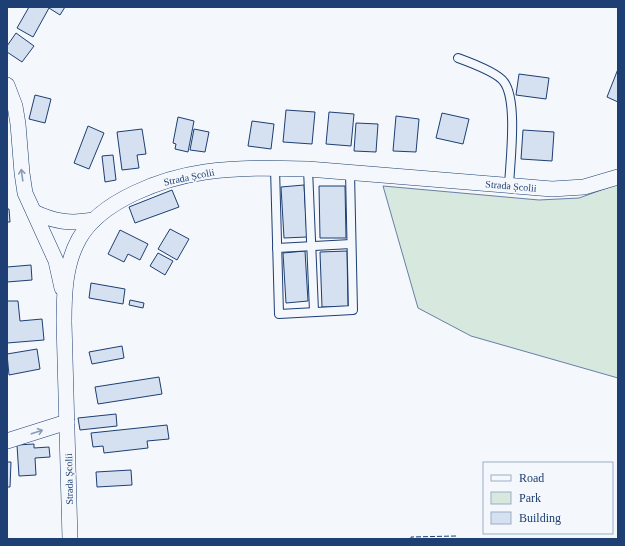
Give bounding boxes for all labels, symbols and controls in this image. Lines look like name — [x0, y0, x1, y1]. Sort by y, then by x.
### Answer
street label: Strada Școlii — [163, 166, 215, 188]
one-way arrow — [18, 169, 26, 182]
street label: Strada Școlii — [485, 178, 537, 194]
one-way arrow — [31, 427, 43, 435]
street label: Strada Școlii — [63, 453, 75, 505]
legend — [483, 462, 613, 534]
text: Road — [519, 471, 544, 485]
text: Park — [519, 491, 541, 505]
text: Building — [519, 511, 561, 525]

